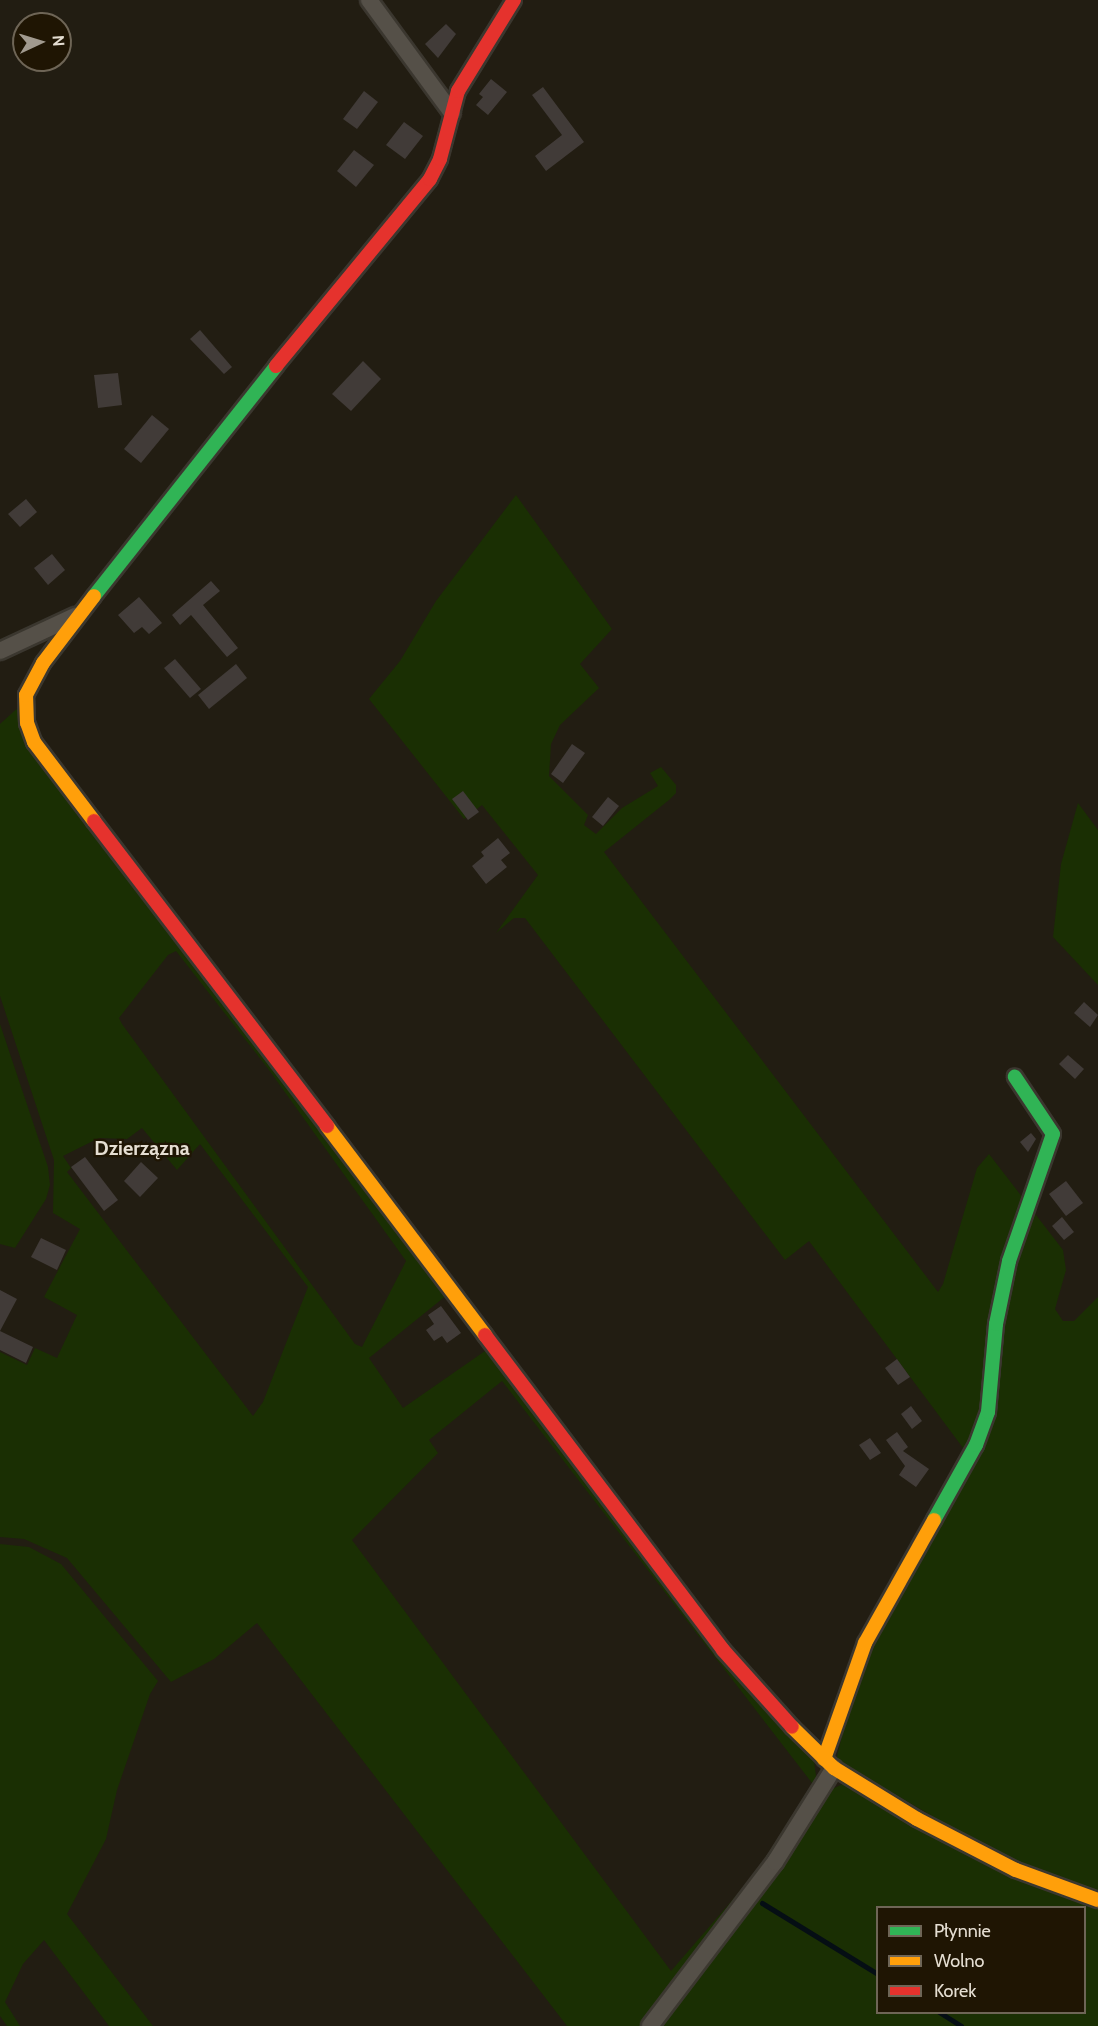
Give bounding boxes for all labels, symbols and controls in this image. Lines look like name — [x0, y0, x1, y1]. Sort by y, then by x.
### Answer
north arrow — [12, 12, 72, 72]
text: N — [49, 35, 68, 47]
district label: Dzierzązna — [94, 1136, 190, 1160]
legend — [876, 1906, 1086, 2014]
text: Płynnie — [934, 1920, 991, 1942]
text: Wolno — [934, 1950, 984, 1972]
text: Korek — [934, 1980, 976, 2002]

